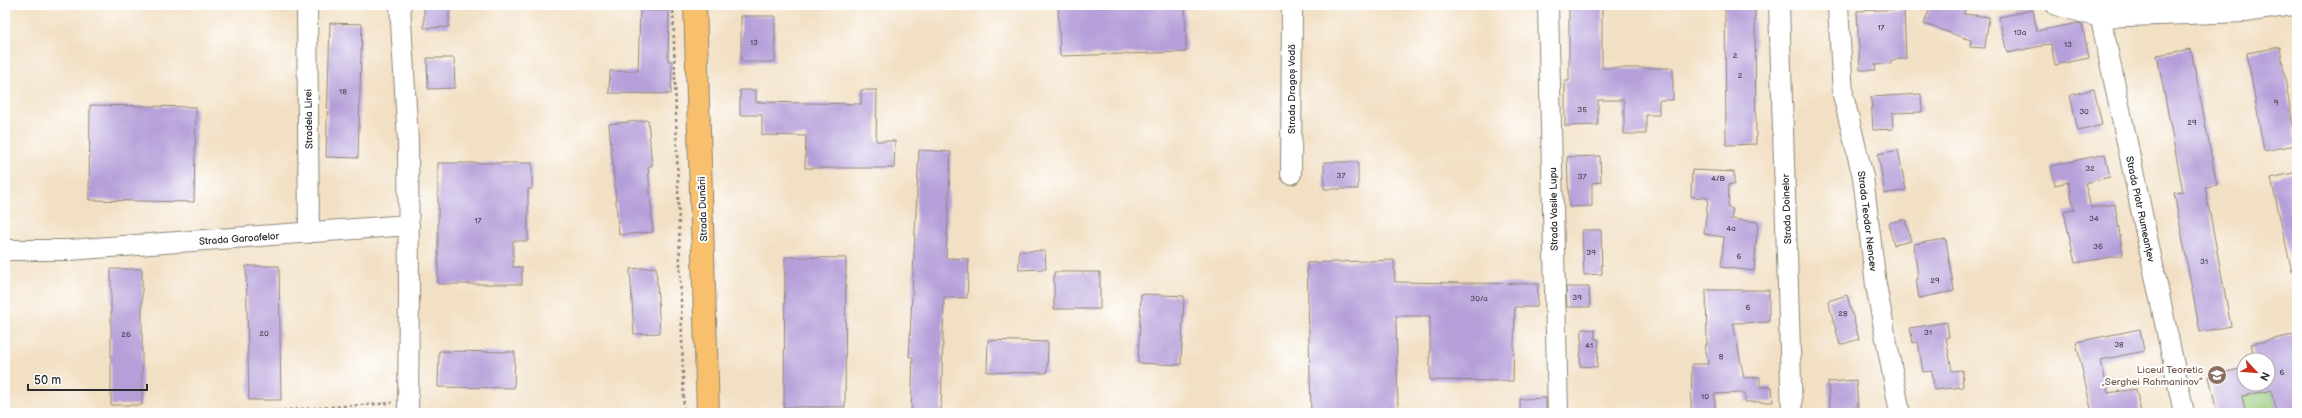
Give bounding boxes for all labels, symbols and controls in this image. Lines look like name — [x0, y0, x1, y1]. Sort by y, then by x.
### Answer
house number: 17 — [1877, 23, 1885, 32]
house number: 13a — [2014, 28, 2027, 37]
house number: 13 — [750, 38, 758, 47]
house number: 13 — [2064, 40, 2072, 49]
street label: Strada Dragoș Vodă — [1286, 44, 1298, 134]
house number: 2 — [1733, 51, 1738, 60]
house number: 2 — [1738, 71, 1743, 80]
house number: 18 — [339, 87, 347, 96]
street label: Stradela Lirei — [302, 89, 316, 149]
house number: 9 — [2274, 98, 2279, 107]
house number: 35 — [1577, 105, 1587, 114]
house number: 30 — [2079, 107, 2089, 116]
house number: 29 — [2187, 118, 2197, 127]
street label: Strada Piotr Rumeanțev — [2123, 155, 2157, 263]
house number: 32 — [2085, 164, 2095, 173]
street label: Strada Vasile Lupu — [1547, 167, 1561, 251]
street label: Strada Teodor Nencev — [1855, 170, 1879, 272]
house number: 37 — [1337, 171, 1345, 180]
house number: 37 — [1578, 172, 1586, 181]
street label: Strada Doinelor — [1780, 173, 1794, 244]
house number: 4/B — [1711, 174, 1726, 183]
street label: Strada Dunării — [696, 176, 710, 242]
house number: 34 — [2089, 214, 2099, 223]
house number: 17 — [474, 216, 482, 225]
house number: 4a — [1726, 224, 1736, 233]
street label: Strada Garoafelor — [199, 230, 280, 248]
house number: 36 — [2093, 242, 2103, 251]
house number: 39 — [1586, 248, 1596, 257]
house number: 6 — [1737, 252, 1742, 261]
house number: 31 — [2200, 257, 2208, 266]
house number: 29 — [1930, 276, 1940, 285]
house number: 39 — [1572, 293, 1582, 302]
house number: 30/a — [1470, 294, 1488, 303]
house number: 6 — [1746, 303, 1751, 312]
house number: 28 — [1838, 309, 1848, 318]
house number: 31 — [1924, 328, 1932, 337]
house number: 20 — [259, 329, 269, 338]
house number: 26 — [121, 330, 131, 339]
house number: 38 — [2114, 340, 2124, 349]
house number: 41 — [1585, 341, 1593, 350]
house number: 8 — [1719, 352, 1724, 361]
north arrow — [2236, 352, 2276, 392]
place label: Liceul Teoretic „Serghei Rahmaninov” — [2101, 364, 2203, 388]
school or university icon: Liceul Teoretic „Serghei Rahmaninov” — [2206, 364, 2228, 386]
scale bar — [28, 366, 147, 392]
house number: 6 — [2280, 368, 2285, 377]
text: N — [2257, 370, 2272, 383]
text: 50 m — [34, 373, 61, 388]
house number: 10 — [1701, 392, 1709, 401]

